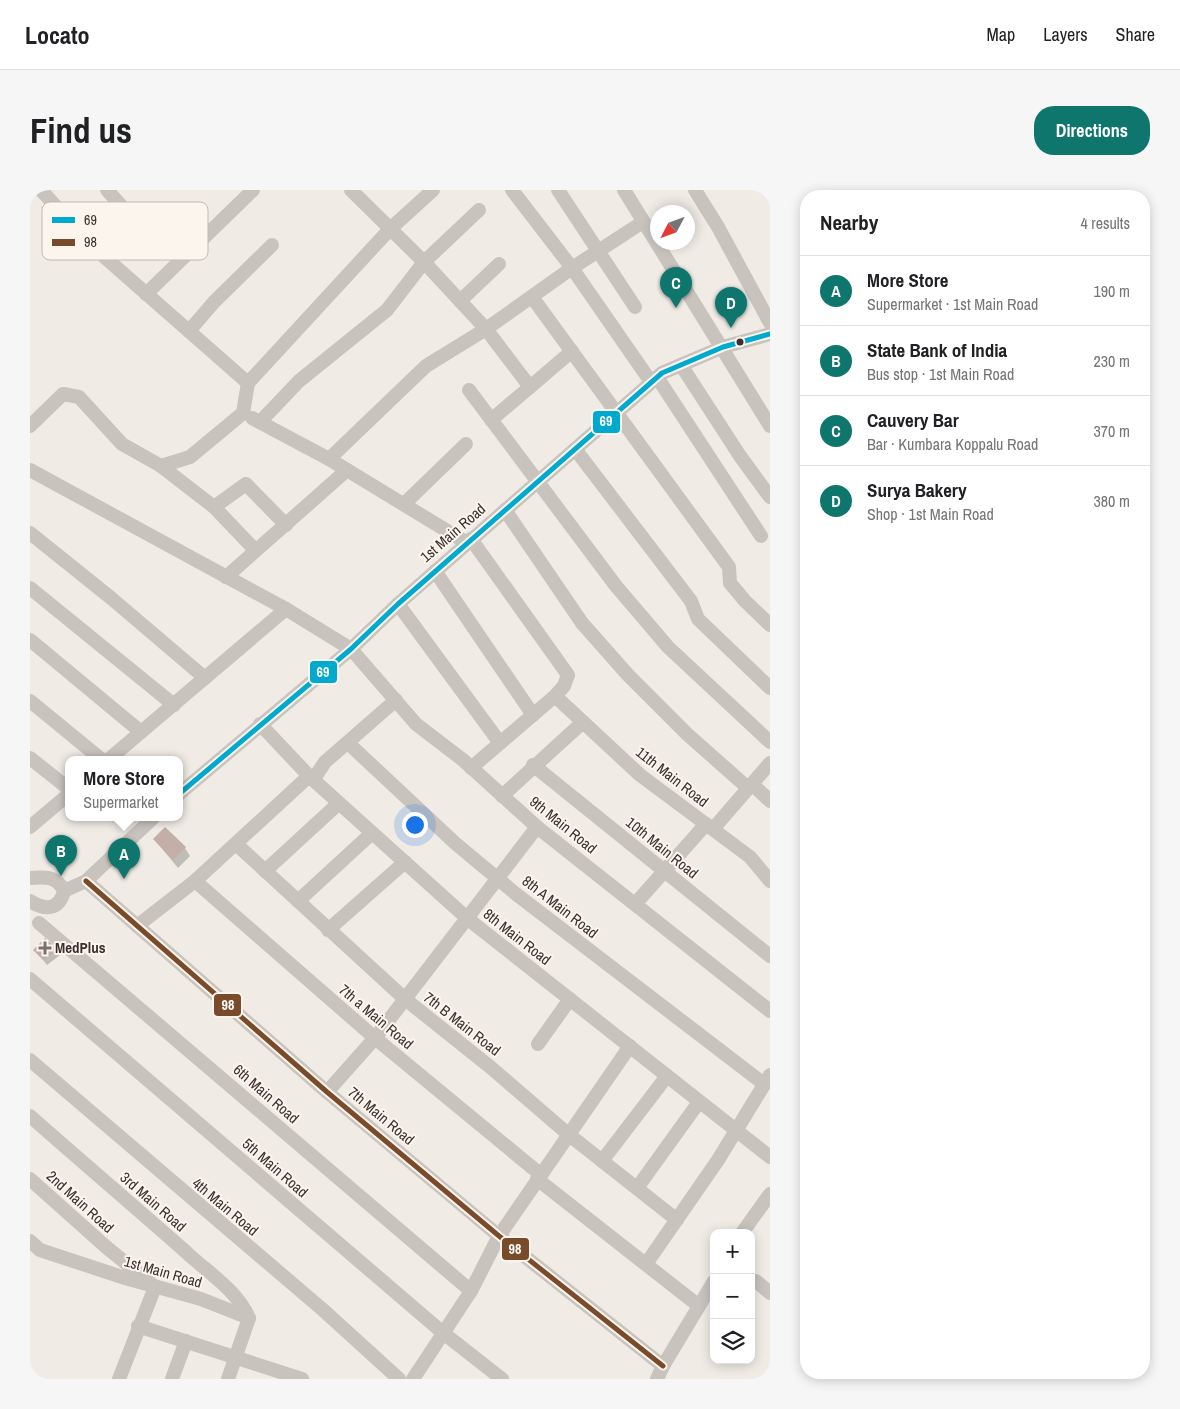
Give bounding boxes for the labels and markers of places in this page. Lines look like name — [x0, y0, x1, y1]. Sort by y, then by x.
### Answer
pin: C — [660, 267, 692, 308]
pin: D — [715, 287, 747, 328]
unlabelled marker — [735, 337, 745, 347]
pin: B — [45, 835, 77, 876]
pin: A — [108, 838, 140, 879]
place label: MedPlus — [55, 937, 106, 958]
marker: MedPlus — [39, 942, 51, 954]

